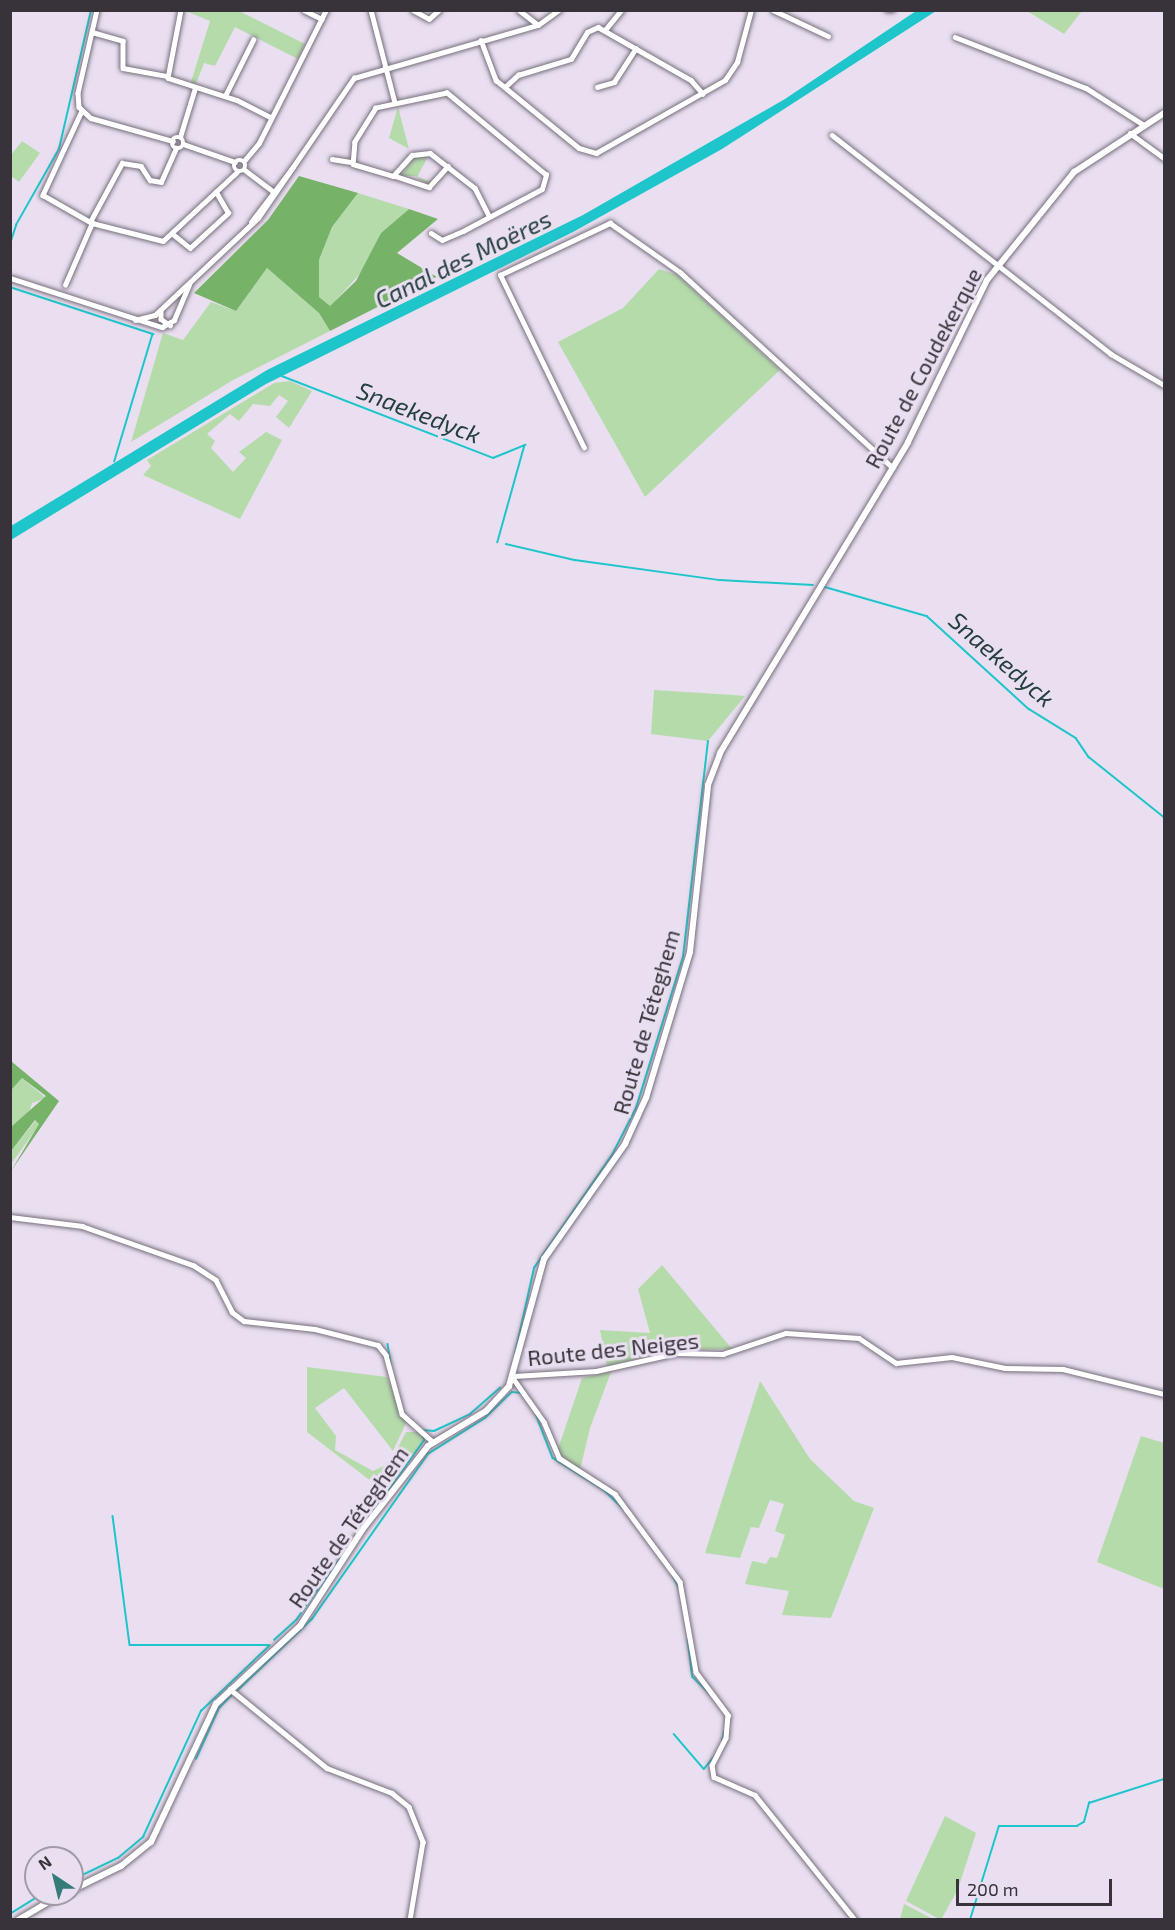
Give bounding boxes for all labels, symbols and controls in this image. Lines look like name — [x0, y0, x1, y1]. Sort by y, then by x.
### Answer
water label: Canal des Moëres — [370, 204, 556, 314]
street label: Route de Coudekerque — [859, 263, 987, 473]
water label: Snaekedyck — [353, 375, 485, 449]
water label: Snaekedyck — [944, 605, 1060, 713]
street label: Route de Téteghem — [607, 926, 685, 1118]
street label: Route des Neiges — [526, 1327, 700, 1371]
street label: Route de Téteghem — [282, 1441, 414, 1613]
north arrow — [24, 1846, 84, 1906]
text: N — [34, 1851, 55, 1874]
scale bar — [959, 1867, 1115, 1905]
text: 200 m — [967, 1878, 1019, 1900]

